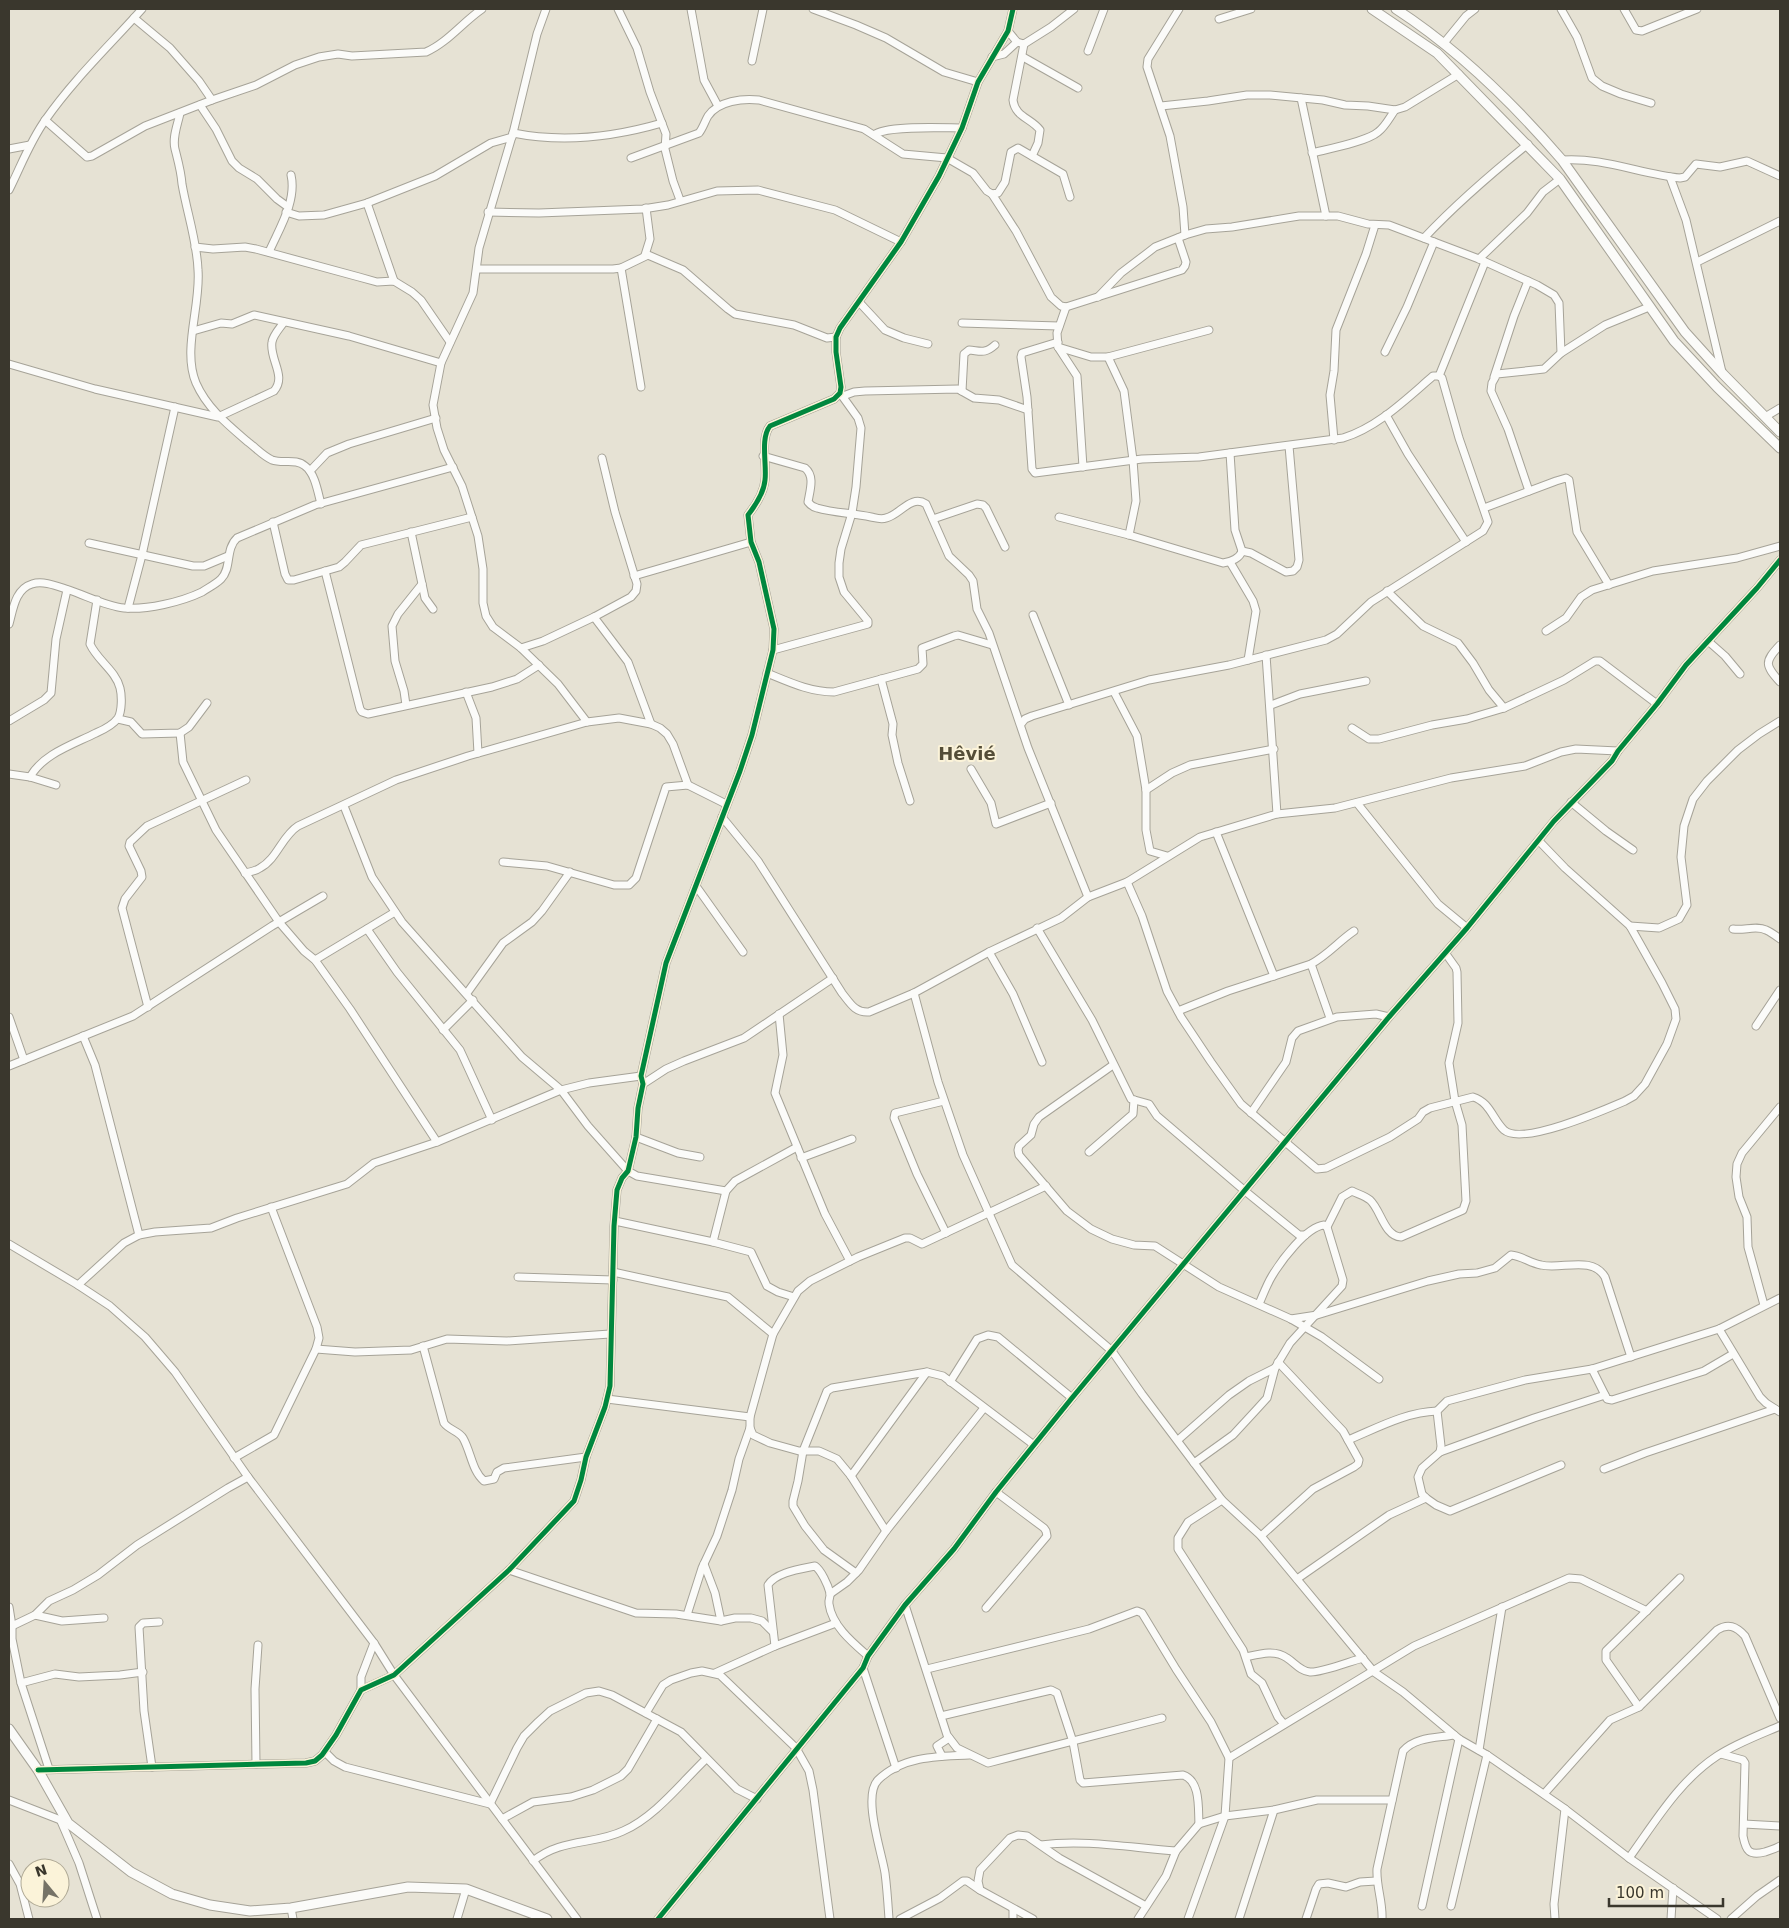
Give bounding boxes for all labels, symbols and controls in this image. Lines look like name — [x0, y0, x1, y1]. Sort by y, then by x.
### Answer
district label: Hêvié — [938, 743, 996, 764]
north arrow — [20, 1858, 70, 1908]
text: N — [33, 1861, 49, 1880]
scale bar — [1609, 1876, 1723, 1908]
text: 100 m — [1616, 1884, 1664, 1902]

